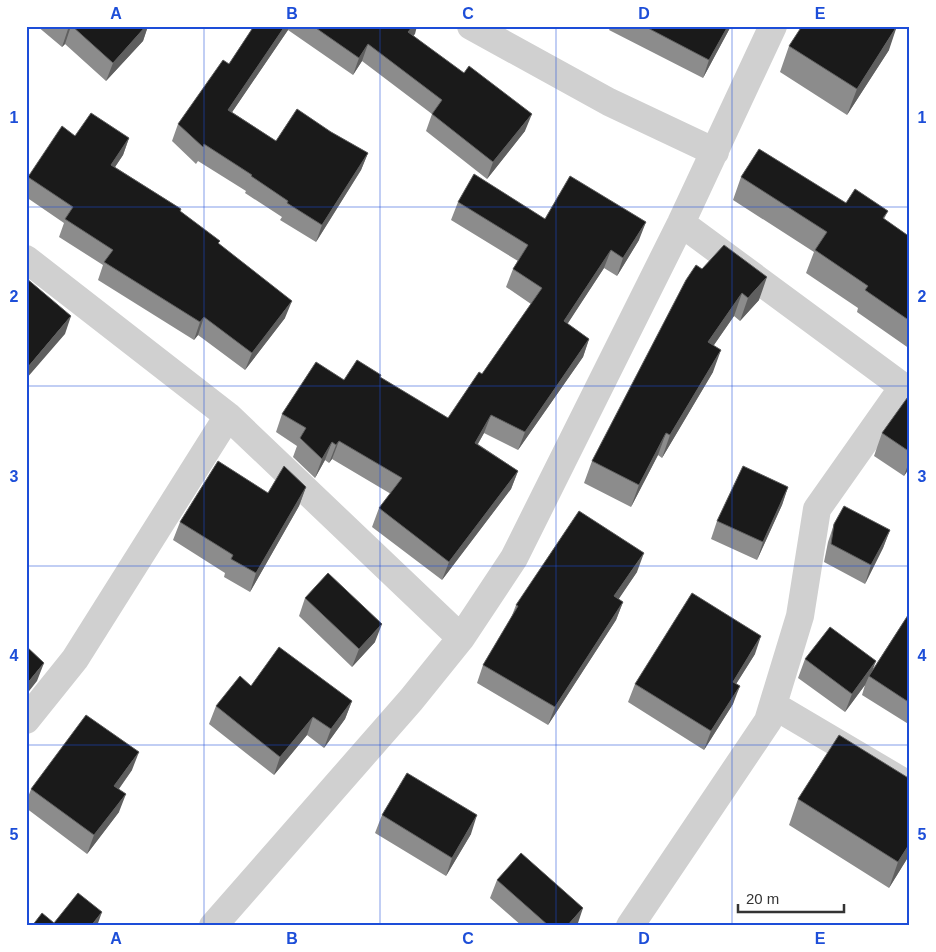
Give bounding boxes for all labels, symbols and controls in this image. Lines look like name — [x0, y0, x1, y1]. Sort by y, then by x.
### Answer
text: A — [110, 5, 122, 22]
text: B — [286, 5, 298, 22]
text: C — [462, 5, 474, 22]
text: D — [638, 5, 650, 22]
text: E — [815, 5, 826, 22]
text: 1 — [10, 109, 19, 126]
text: 1 — [918, 109, 927, 126]
text: 2 — [10, 288, 19, 305]
text: 2 — [918, 288, 927, 305]
text: 3 — [10, 468, 19, 485]
text: 3 — [918, 468, 927, 485]
text: 4 — [10, 647, 19, 664]
text: 4 — [918, 647, 927, 664]
text: 5 — [10, 826, 19, 843]
text: 5 — [918, 826, 927, 843]
scale bar — [738, 882, 845, 914]
text: 20 m — [746, 890, 779, 907]
text: A — [110, 930, 122, 947]
text: B — [286, 930, 298, 947]
text: C — [462, 930, 474, 947]
text: D — [638, 930, 650, 947]
text: E — [815, 930, 826, 947]

